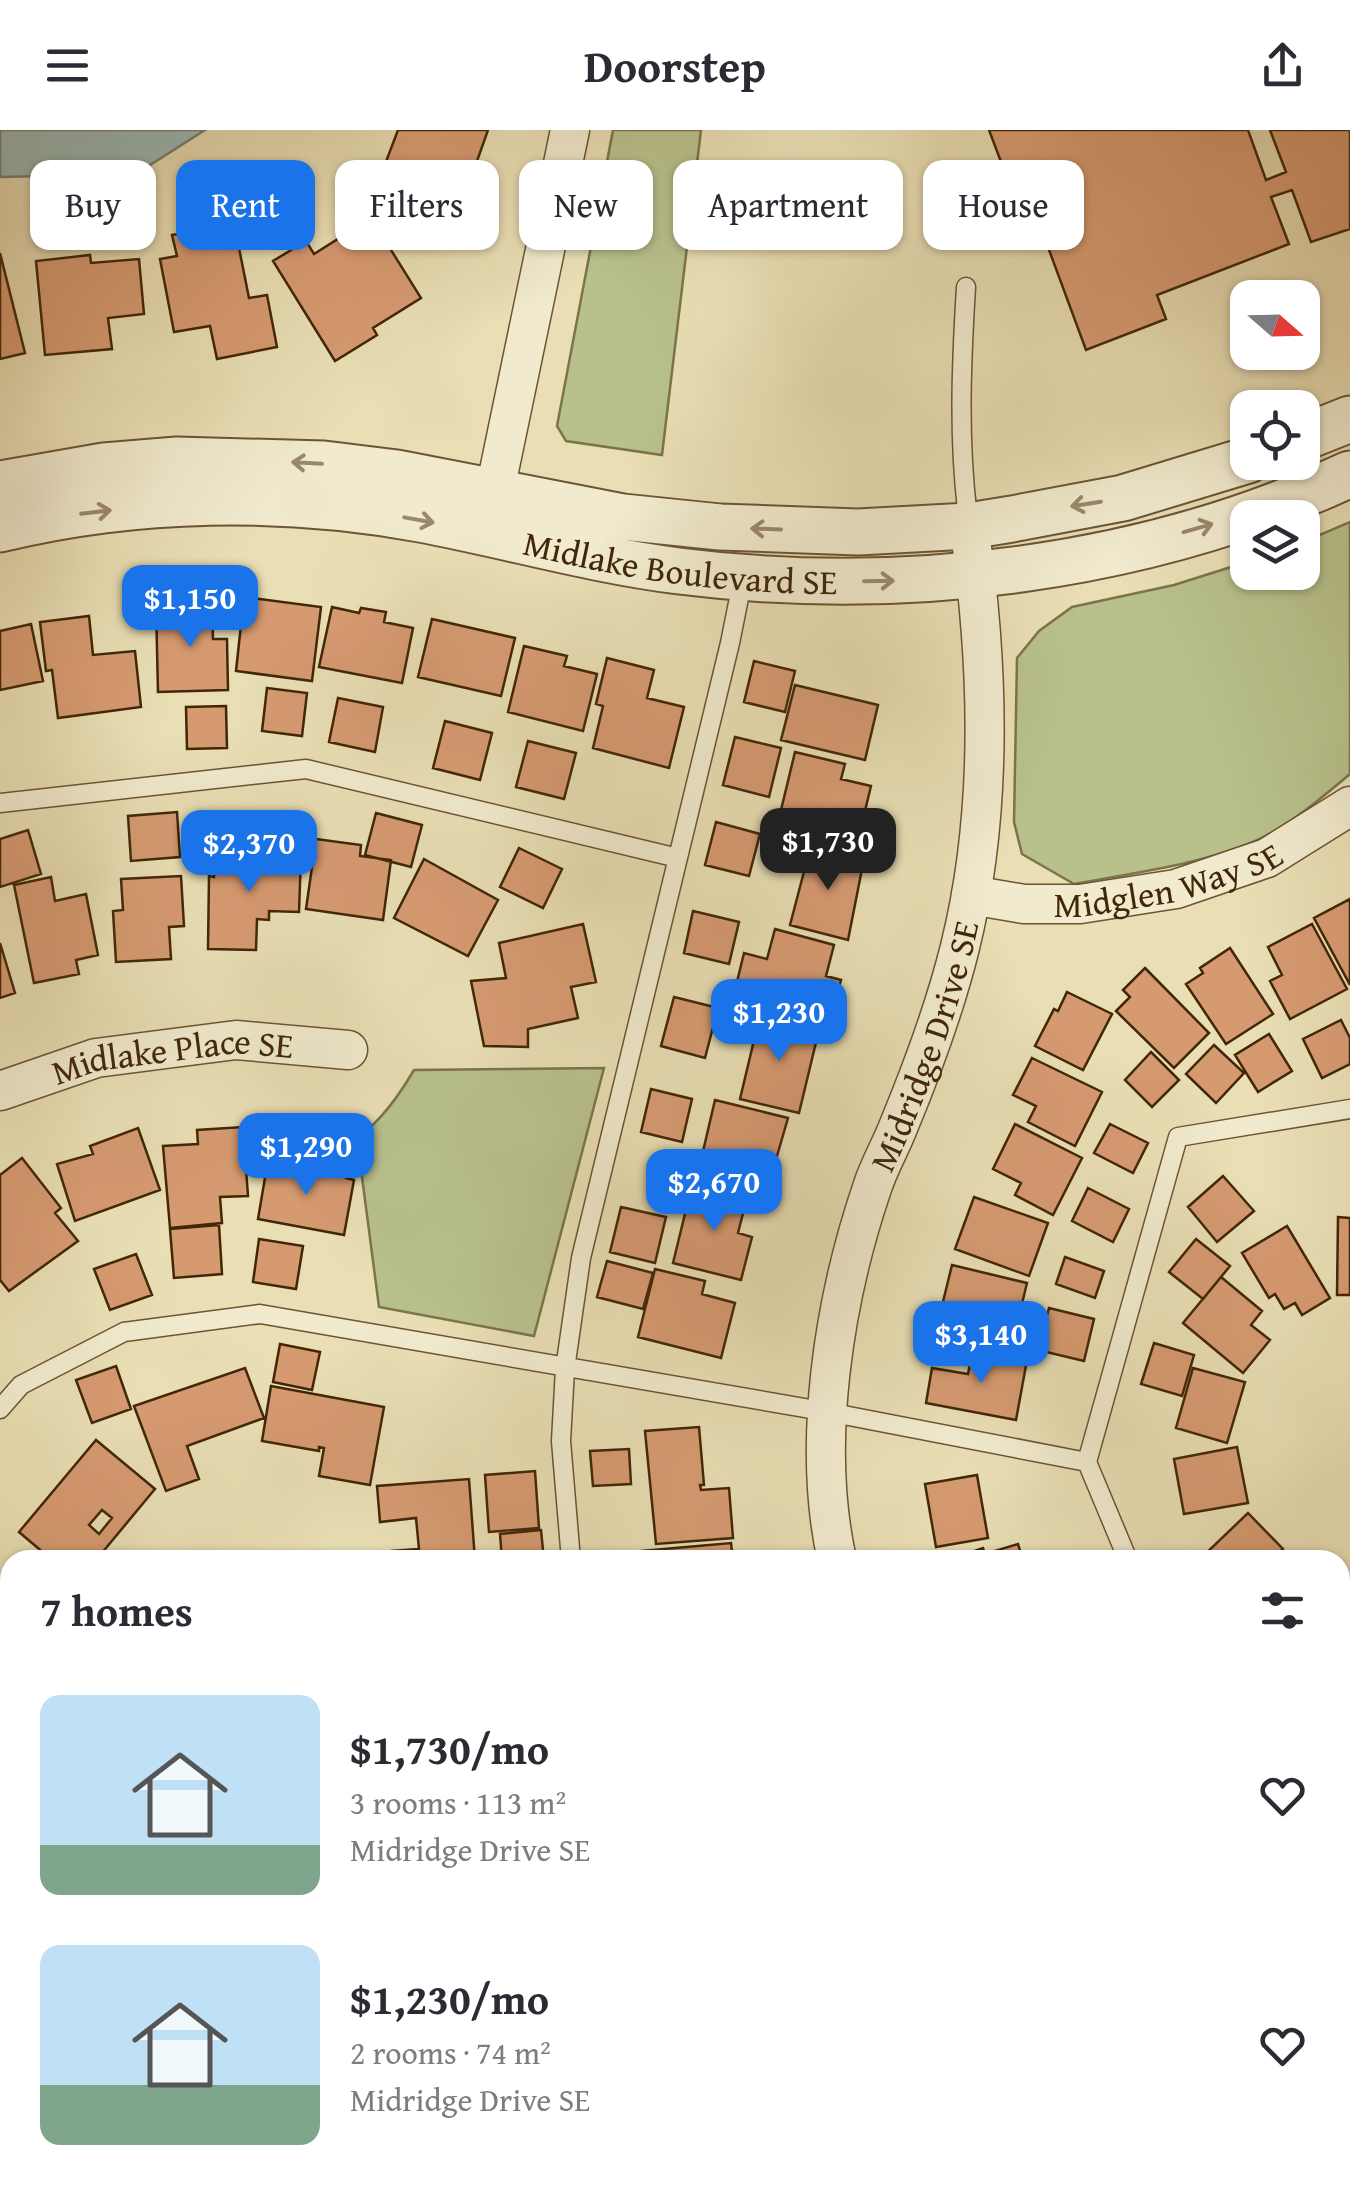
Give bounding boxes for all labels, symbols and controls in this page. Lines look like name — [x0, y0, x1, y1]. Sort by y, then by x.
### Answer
text: Doorstep — [584, 33, 766, 98]
icon: menu — [40, 38, 95, 93]
icon: share — [1255, 38, 1310, 93]
chip: Buy — [30, 160, 156, 250]
chip: Rent — [176, 160, 315, 250]
chip: Filters — [335, 160, 499, 250]
chip: New — [519, 160, 653, 250]
chip: Apartment — [673, 160, 903, 250]
chip: House — [923, 160, 1084, 250]
north arrow — [1230, 280, 1320, 370]
map controls — [1230, 280, 1320, 590]
button: locate — [1230, 390, 1320, 480]
one-way arrow — [291, 453, 323, 472]
one-way arrow — [1071, 495, 1103, 514]
button: layers — [1230, 500, 1320, 590]
one-way arrow — [79, 502, 111, 521]
one-way arrow — [403, 511, 435, 530]
street label: Midlake Boulevard SE — [519, 517, 838, 607]
one-way arrow — [1182, 518, 1214, 537]
one-way arrow — [751, 519, 783, 538]
pin: $1,150 — [109, 565, 271, 650]
one-way arrow — [862, 572, 894, 590]
text: $1,150 — [144, 574, 236, 621]
pin: $1,730 — [747, 808, 909, 893]
pin: $2,370 — [168, 810, 330, 895]
text: $1,730 — [782, 817, 874, 864]
text: $2,370 — [203, 819, 295, 866]
street label: Midglen Way SE — [1054, 829, 1292, 930]
street label: Midridge Drive SE — [856, 915, 991, 1179]
pin: $1,230 — [698, 979, 860, 1064]
text: $1,230 — [733, 988, 825, 1035]
street label: Midlake Place SE — [44, 1014, 296, 1097]
pin: $1,290 — [225, 1113, 387, 1198]
text: $1,290 — [260, 1122, 352, 1169]
pin: $2,670 — [633, 1149, 795, 1234]
text: $2,670 — [668, 1158, 760, 1205]
pin: $3,140 — [900, 1301, 1062, 1386]
text: $3,140 — [935, 1310, 1027, 1357]
text: 7 homes — [40, 1580, 193, 1641]
icon: filters — [1255, 1583, 1310, 1638]
text: $1,730/mo — [350, 1718, 549, 1779]
icon: home — [120, 1735, 240, 1855]
icon: heart — [1255, 1768, 1310, 1823]
text: 3 rooms · 113 m² — [350, 1779, 566, 1826]
text: Midridge Drive SE — [350, 1826, 590, 1873]
text: $1,230/mo — [350, 1968, 549, 2029]
icon: home — [120, 1985, 240, 2105]
icon: heart — [1255, 2018, 1310, 2073]
text: 2 rooms · 74 m² — [350, 2029, 551, 2076]
text: Midridge Drive SE — [350, 2076, 590, 2123]

